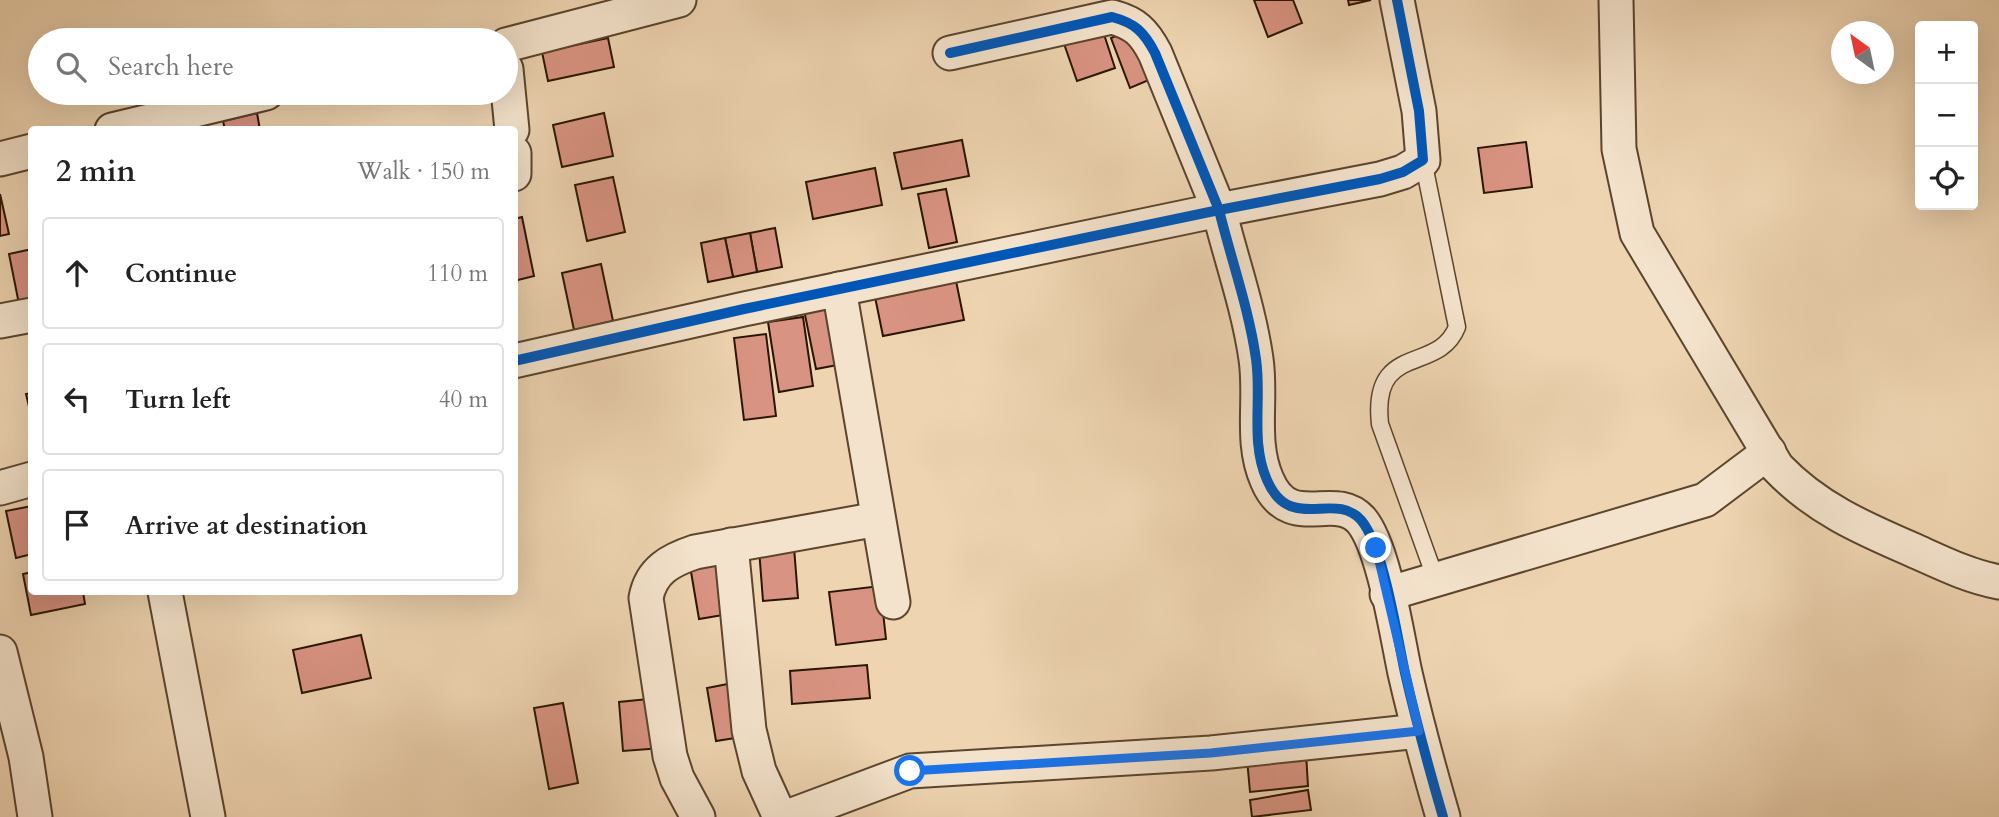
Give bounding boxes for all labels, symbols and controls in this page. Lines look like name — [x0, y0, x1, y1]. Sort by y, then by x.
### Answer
north arrow — [1831, 21, 1894, 84]
map controls — [1915, 21, 1978, 210]
button: + — [1915, 21, 1978, 84]
search box — [28, 28, 518, 105]
icon: search — [52, 48, 90, 86]
text: Search here — [108, 49, 234, 84]
button: − — [1915, 84, 1978, 147]
button: locate — [1915, 147, 1978, 210]
text: 2 min — [56, 151, 136, 192]
text: Walk · 150 m — [357, 156, 490, 187]
icon: ahead — [58, 254, 96, 292]
text: Continue — [125, 256, 237, 291]
text: 110 m — [427, 258, 488, 289]
icon: left — [58, 380, 96, 418]
text: Turn left — [125, 382, 230, 417]
text: 40 m — [439, 384, 488, 415]
icon: arrive — [58, 506, 96, 544]
text: Arrive at destination — [125, 508, 368, 543]
route end — [1360, 532, 1391, 563]
route start — [894, 755, 925, 786]

